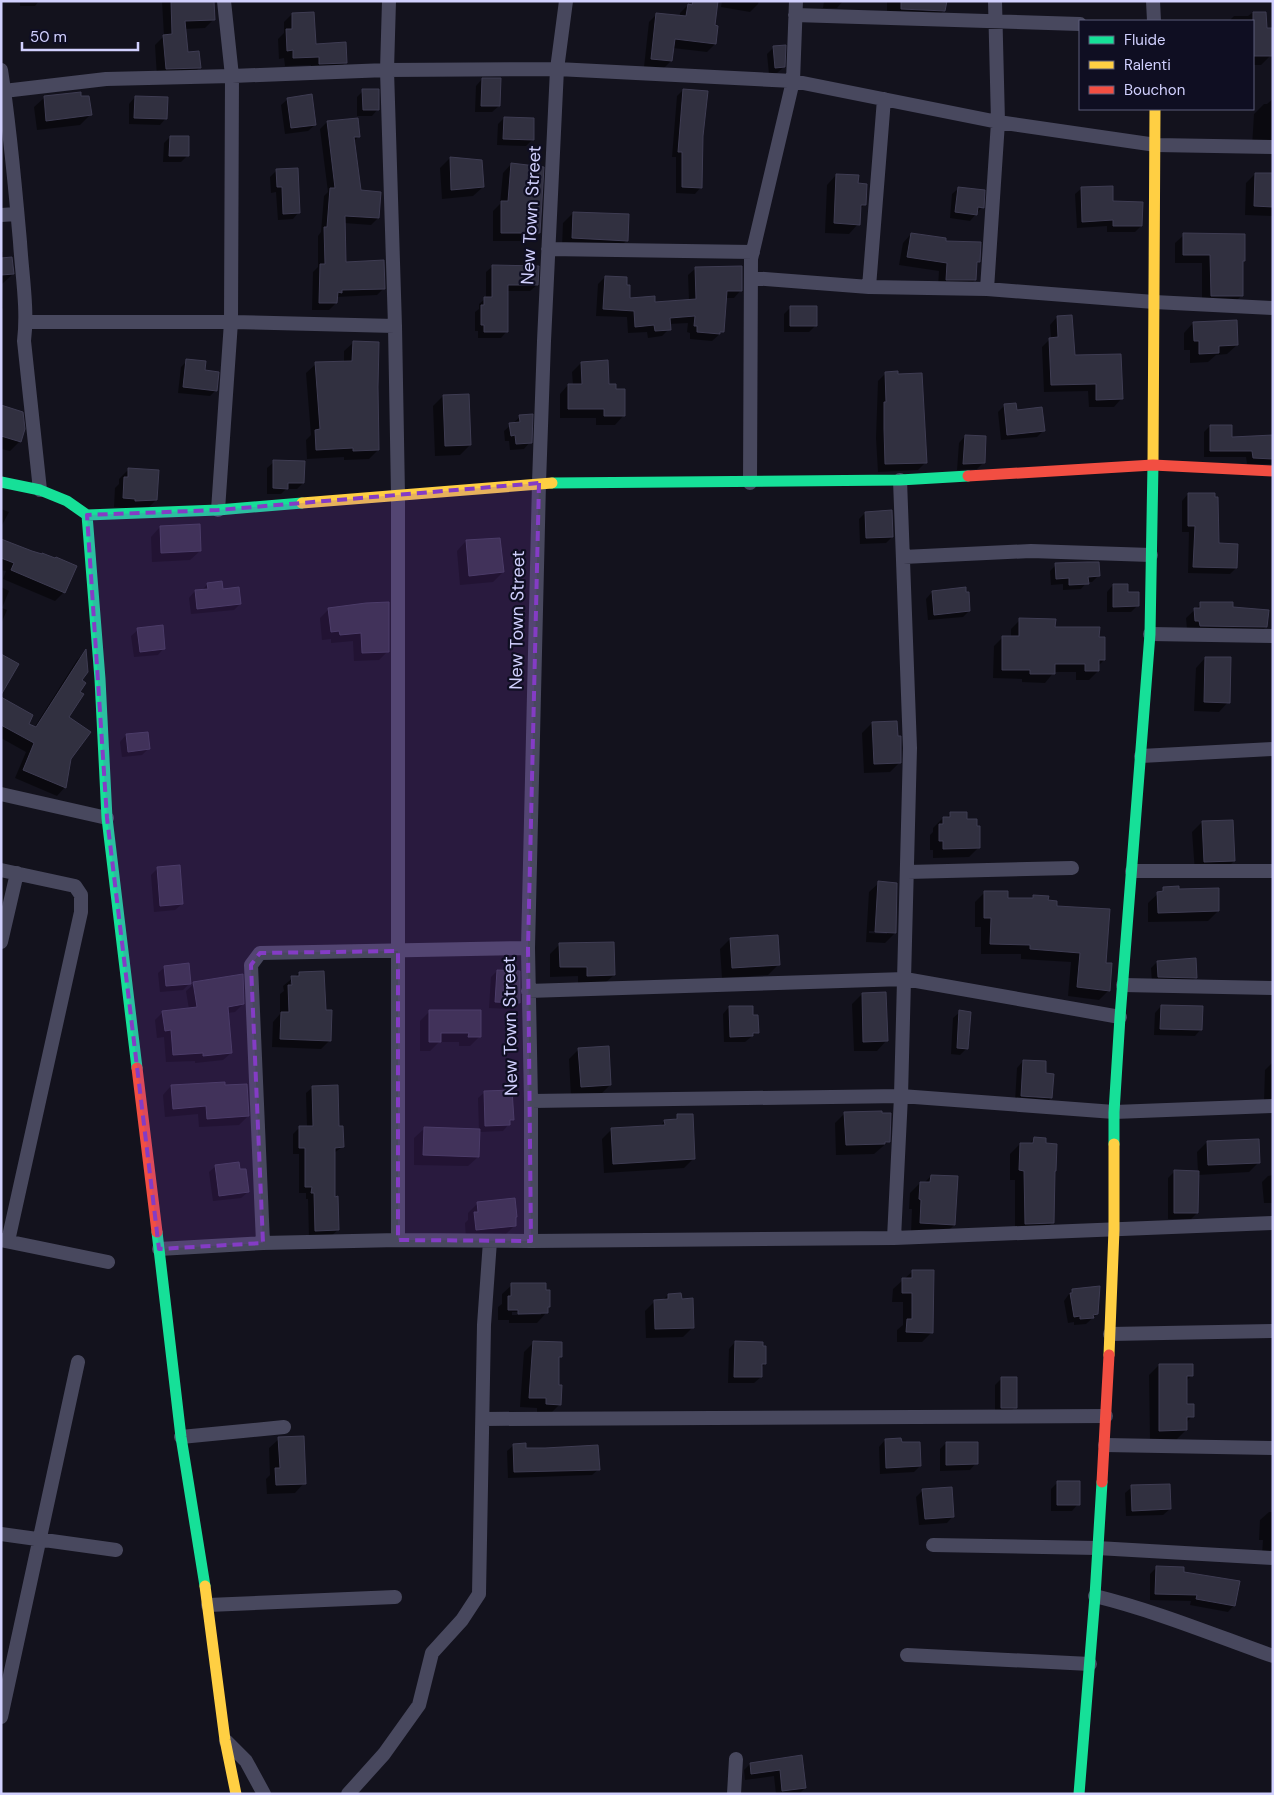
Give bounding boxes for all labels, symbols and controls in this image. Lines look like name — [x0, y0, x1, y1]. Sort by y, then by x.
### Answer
scale bar — [22, 20, 139, 52]
legend — [1079, 20, 1254, 110]
text: 50 m — [30, 27, 67, 47]
text: Fluide — [1124, 30, 1166, 50]
text: Ralenti — [1124, 55, 1171, 75]
text: Bouchon — [1124, 80, 1185, 100]
street label: New Town Street — [515, 145, 547, 285]
street label: New Town Street — [504, 550, 530, 690]
street label: New Town Street — [497, 956, 523, 1096]

